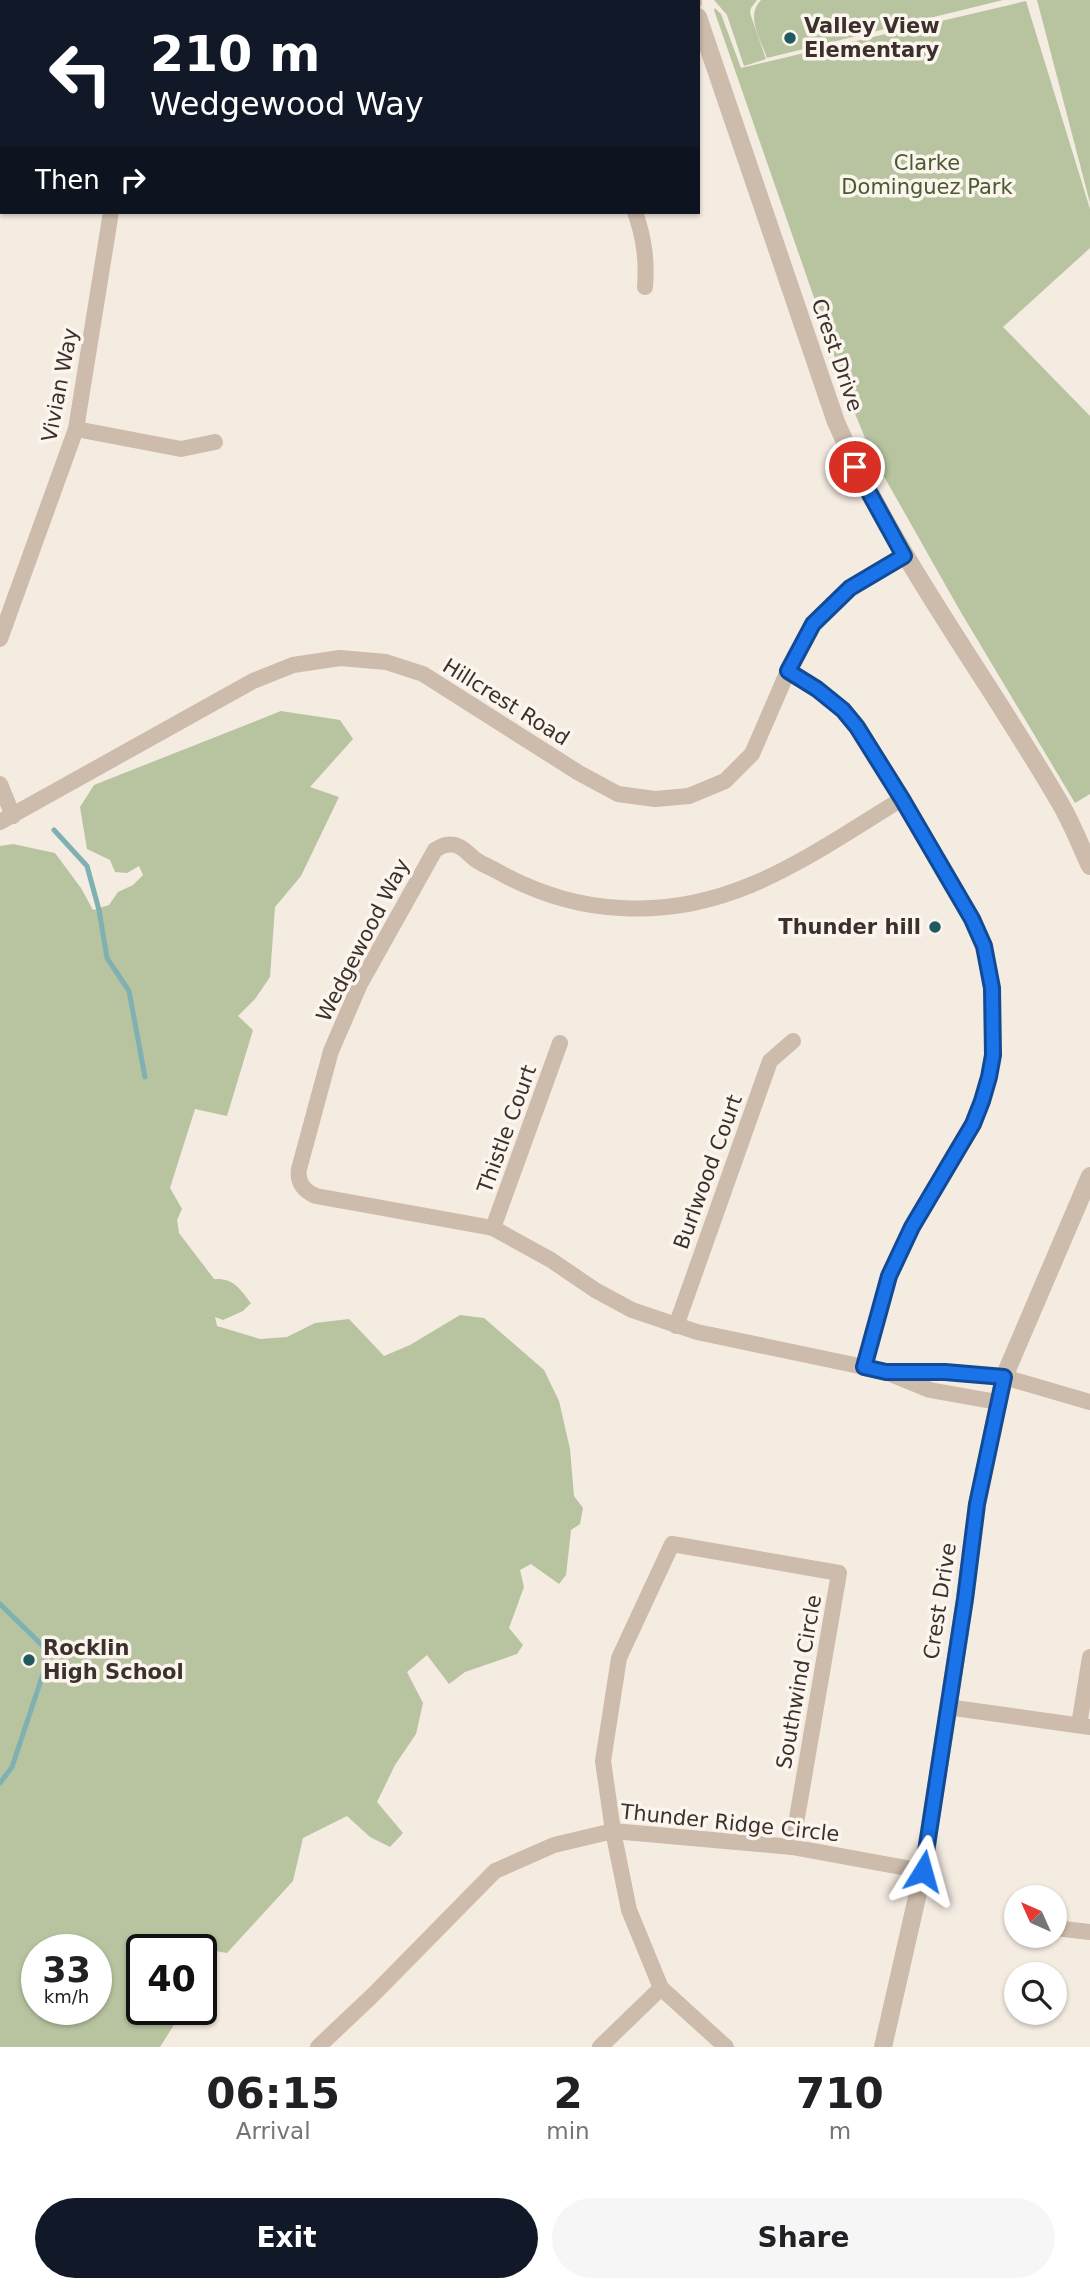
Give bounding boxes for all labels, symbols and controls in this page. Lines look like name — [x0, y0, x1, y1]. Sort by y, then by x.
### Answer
place label: Valley View Elementary — [804, 14, 940, 62]
text: 210 m — [150, 26, 320, 83]
icon: left — [35, 28, 126, 119]
marker: Valley View Elementary — [782, 30, 798, 46]
text: Wedgewood Way — [150, 85, 424, 123]
park label: Clarke Dominguez Park — [841, 151, 1013, 199]
icon: right — [114, 161, 152, 199]
text: Then — [35, 165, 100, 195]
street label: Crest Drive — [807, 295, 867, 415]
street label: Vivian Way — [37, 326, 83, 444]
pin — [825, 437, 885, 497]
icon: arrive — [836, 448, 874, 486]
street label: Hillcrest Road — [438, 654, 574, 750]
street label: Wedgewood Way — [312, 855, 414, 1025]
place label: Thunder hill — [778, 915, 921, 939]
marker: Thunder hill — [927, 919, 943, 935]
street label: Thistle Court — [472, 1062, 541, 1197]
street label: Burlwood Court — [669, 1091, 747, 1253]
street label: Crest Drive — [919, 1541, 961, 1661]
street label: Southwind Circle — [772, 1593, 826, 1771]
place label: Rocklin High School — [43, 1636, 184, 1684]
marker: Rocklin High School — [21, 1652, 37, 1668]
street label: Thunder Ridge Circle — [618, 1799, 841, 1846]
position arrow — [886, 1834, 960, 1908]
north arrow — [1004, 1885, 1068, 1948]
map controls — [1004, 1885, 1067, 2025]
speed limit sign: 40 — [126, 1934, 217, 2025]
text: 33 — [42, 1950, 91, 1990]
button: search — [1004, 1962, 1067, 2025]
text: km/h — [44, 1986, 89, 2007]
text: 06:15 — [206, 2069, 340, 2118]
text: 2 — [553, 2069, 583, 2118]
text: 710 — [796, 2069, 884, 2118]
text: Arrival — [236, 2118, 311, 2144]
text: min — [546, 2118, 590, 2144]
text: m — [829, 2118, 851, 2144]
button: Exit — [35, 2198, 538, 2278]
button: Share — [552, 2198, 1055, 2278]

